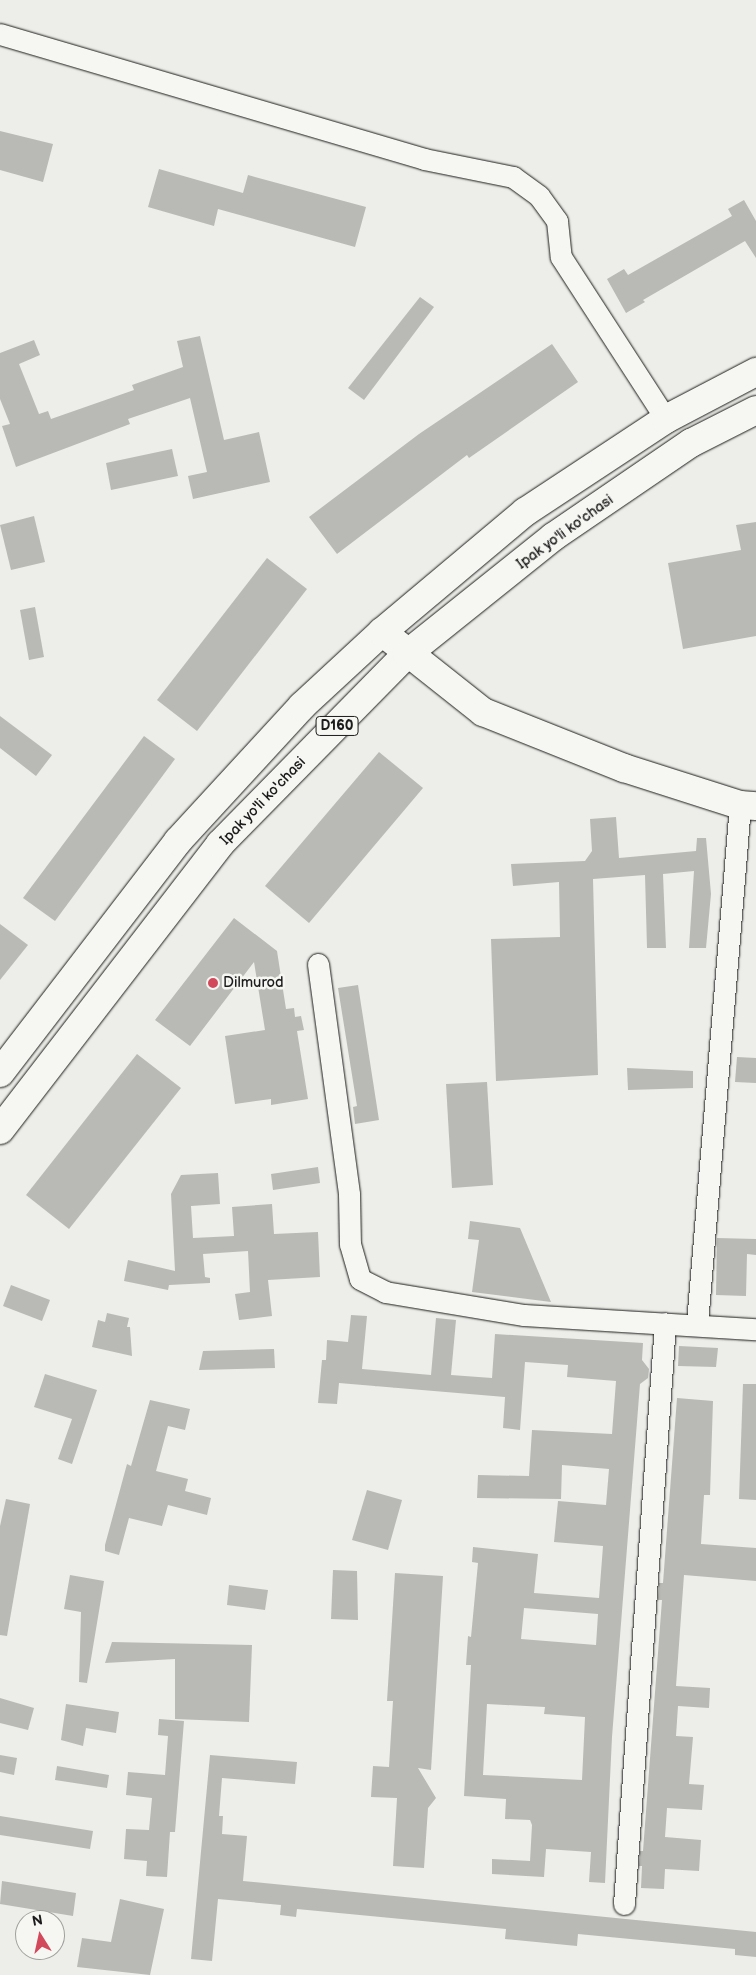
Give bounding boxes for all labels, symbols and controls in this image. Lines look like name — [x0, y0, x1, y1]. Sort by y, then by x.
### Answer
street label: Ipak yo'li ko'chasi — [513, 491, 617, 573]
road number: D160 — [314, 714, 360, 738]
street label: Ipak yo'li ko'chasi — [216, 753, 310, 849]
place label: Dilmurod — [223, 974, 284, 992]
marker: Dilmurod — [207, 977, 219, 989]
north arrow — [15, 1910, 65, 1960]
text: N — [31, 1911, 44, 1930]

